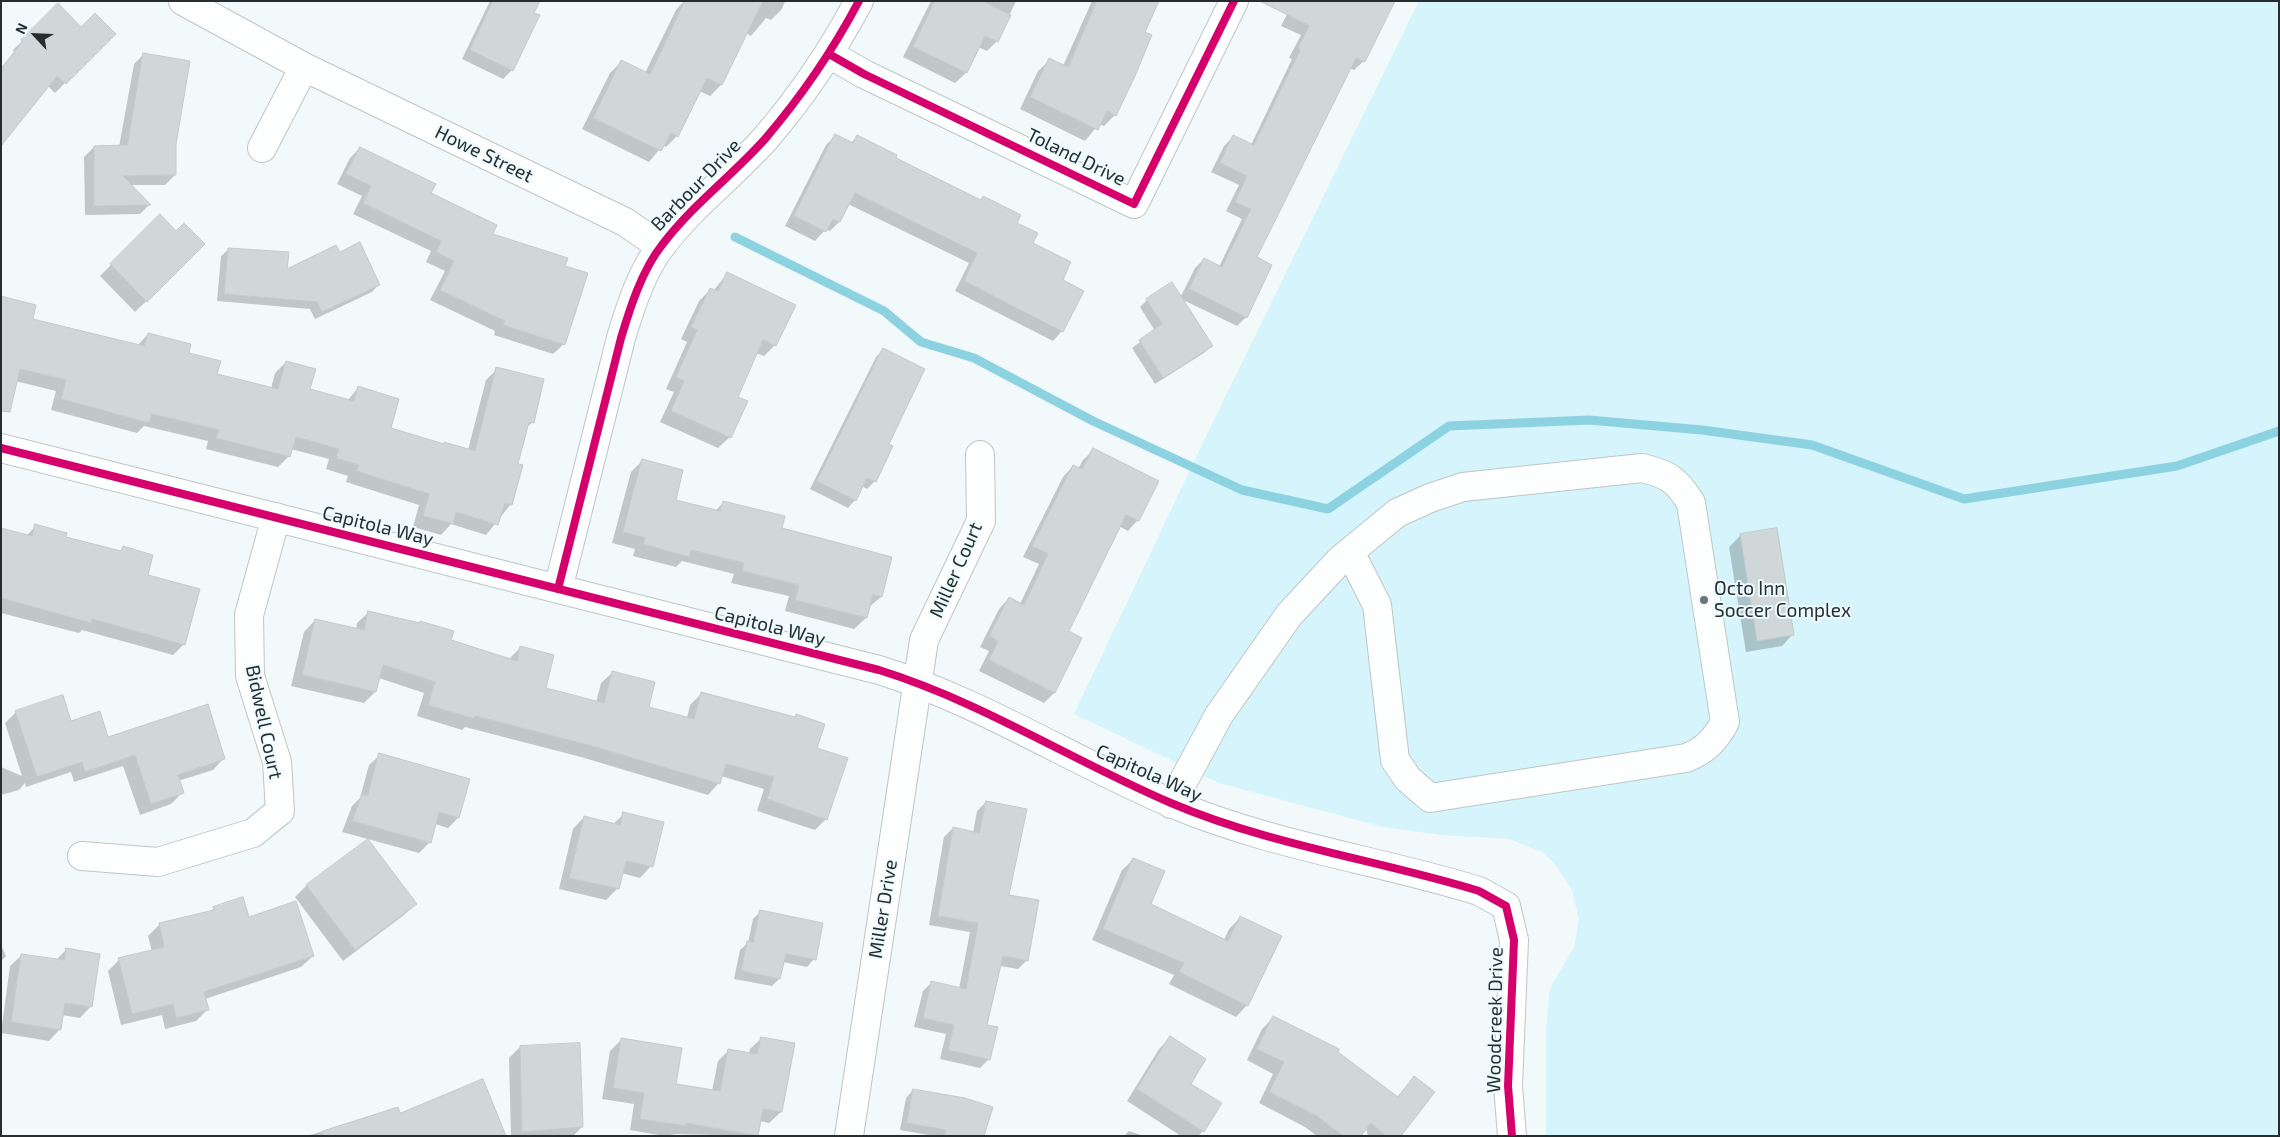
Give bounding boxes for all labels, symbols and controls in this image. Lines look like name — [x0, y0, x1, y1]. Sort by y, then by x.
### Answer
north arrow — [10, 10, 60, 60]
text: N — [11, 20, 31, 37]
street label: Howe Street — [431, 120, 537, 188]
street label: Toland Drive — [1023, 123, 1129, 191]
street label: Barbour Drive — [646, 134, 746, 236]
street label: Capitola Way — [320, 501, 436, 551]
street label: Miller Court — [925, 519, 987, 621]
place label: Octo Inn Soccer Complex — [1714, 578, 1851, 622]
marker: Octo Inn Soccer Complex — [1698, 594, 1710, 606]
street label: Capitola Way — [712, 601, 828, 651]
street label: Bidwell Court — [241, 663, 287, 781]
street label: Capitola Way — [1092, 739, 1206, 807]
street label: Miller Drive — [864, 858, 902, 960]
street label: Woodcreek Drive — [1482, 947, 1508, 1093]

